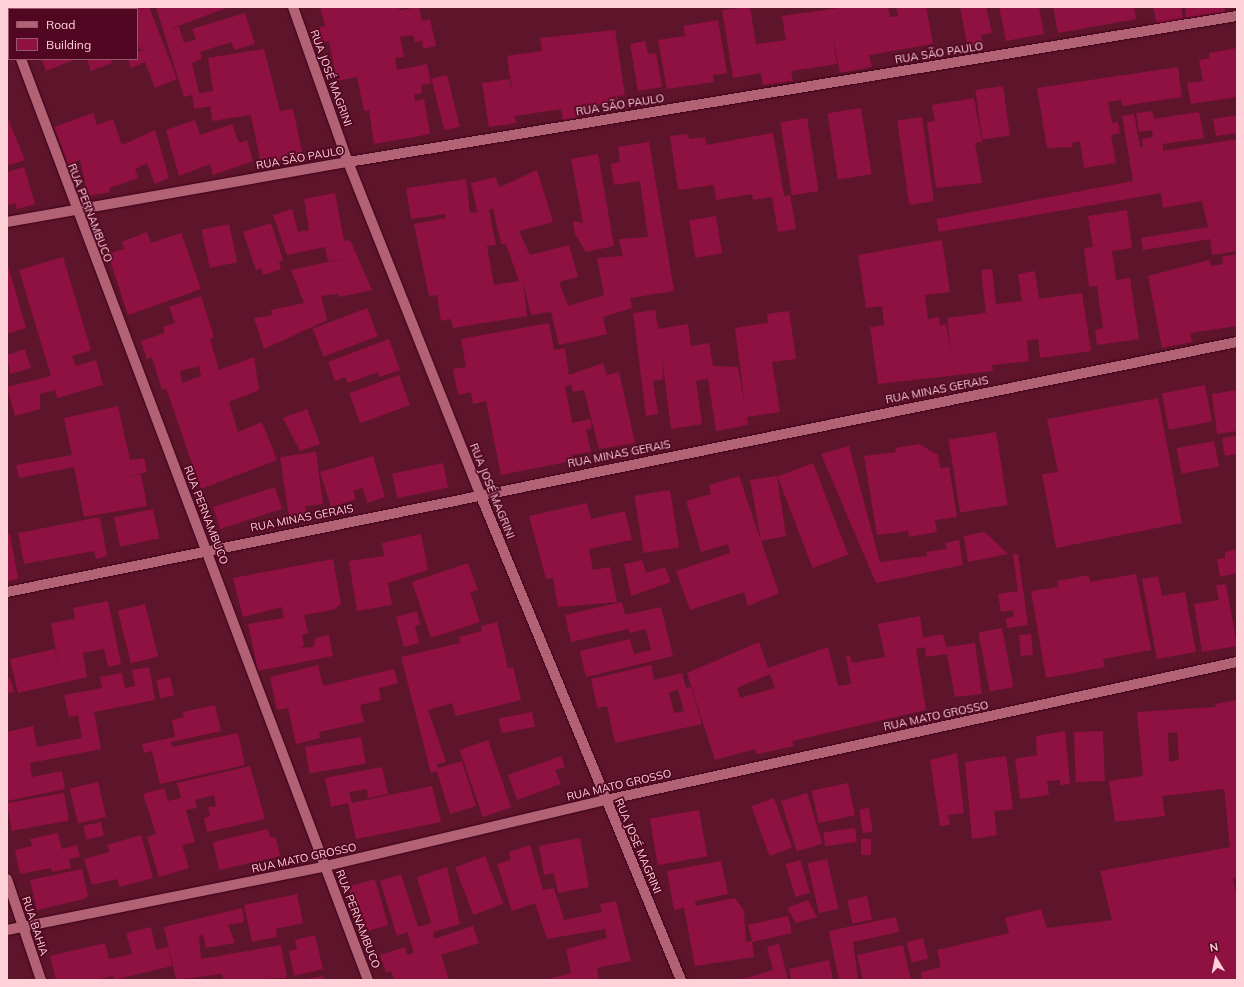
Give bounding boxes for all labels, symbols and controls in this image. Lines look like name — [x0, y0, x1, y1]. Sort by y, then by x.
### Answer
legend — [8, 8, 138, 60]
text: Road — [46, 17, 75, 32]
street label: RUA JOSÉ MAGRINI — [307, 28, 355, 128]
text: Building — [46, 37, 91, 52]
street label: RUA SÃO PAULO — [894, 40, 984, 66]
street label: RUA SÃO PAULO — [575, 92, 665, 118]
street label: RUA SÃO PAULO — [255, 144, 345, 172]
street label: RUA PERNAMBUCO — [65, 162, 115, 264]
street label: RUA MINAS GERAIS — [884, 374, 990, 406]
street label: RUA MINAS GERAIS — [566, 438, 672, 470]
street label: RUA JOSÉ MAGRINI — [467, 441, 517, 541]
street label: RUA PERNAMBUCO — [181, 464, 231, 566]
street label: RUA MINAS GERAIS — [249, 502, 355, 534]
street label: RUA MATO GROSSO — [882, 698, 990, 734]
street label: RUA MATO GROSSO — [565, 767, 673, 803]
street label: RUA JOSÉ MAGRINI — [612, 797, 664, 895]
street label: RUA MATO GROSSO — [250, 840, 358, 876]
street label: RUA PERNAMBUCO — [333, 868, 383, 970]
street label: RUA BAHIA — [19, 895, 51, 957]
north arrow — [1196, 939, 1236, 979]
text: N — [1209, 940, 1219, 955]

